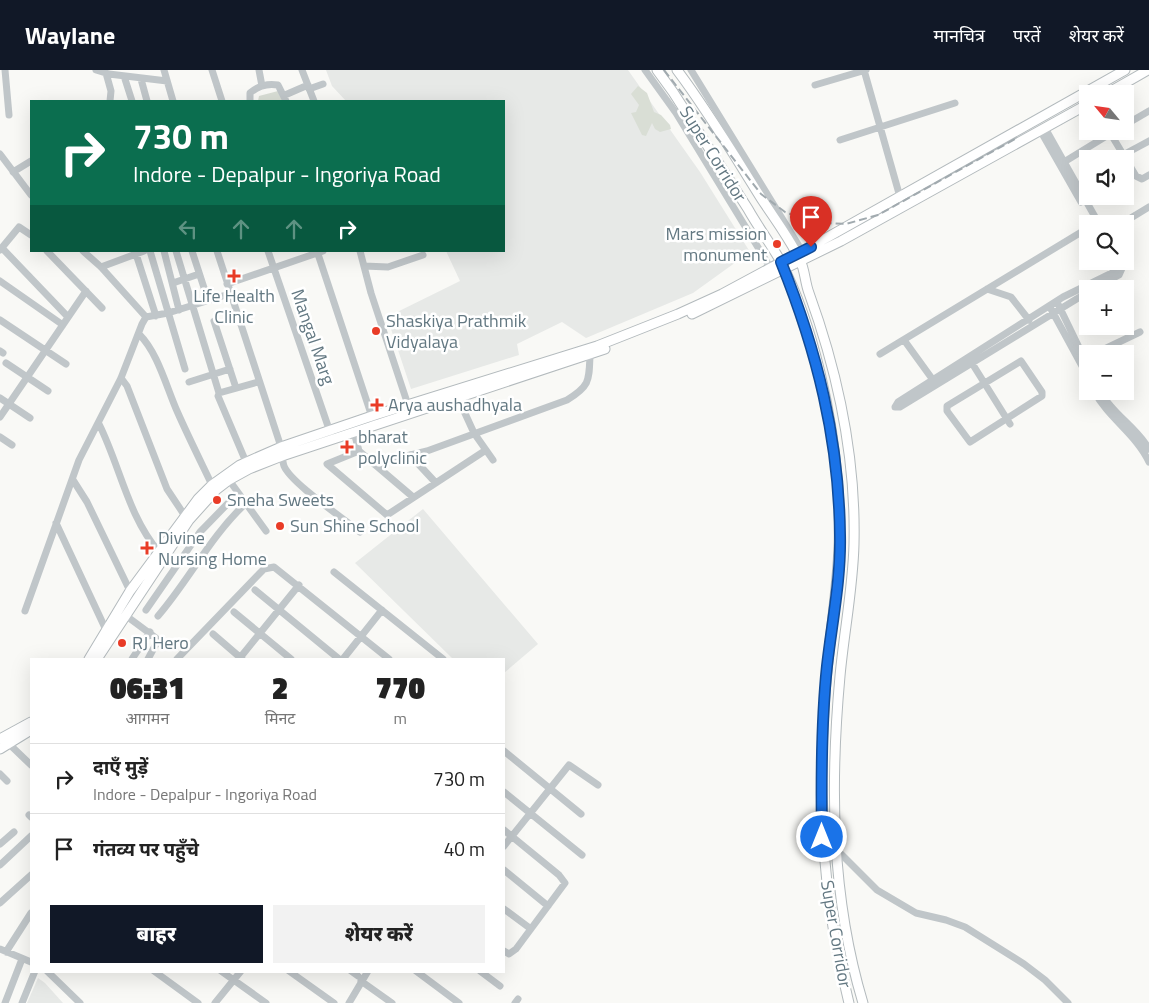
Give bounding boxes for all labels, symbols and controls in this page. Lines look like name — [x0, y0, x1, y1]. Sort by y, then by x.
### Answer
text: Waylane — [25, 17, 115, 53]
text: मानचित्र — [933, 22, 985, 49]
text: परतें — [1013, 22, 1041, 49]
text: शेयर करें — [1069, 22, 1124, 49]
north arrow — [1079, 85, 1134, 140]
map controls — [1079, 85, 1134, 400]
street label: Super Corridor — [673, 100, 754, 207]
text: 730 m — [133, 109, 229, 163]
icon: right — [50, 120, 115, 185]
button: sound — [1079, 150, 1134, 205]
text: Indore - Depalpur - Ingoriya Road — [133, 157, 441, 191]
pin — [790, 196, 832, 247]
icon: arrive — [797, 203, 825, 231]
icon: left — [174, 215, 202, 243]
icon: ahead — [227, 215, 255, 243]
icon: ahead — [280, 215, 308, 243]
icon: right — [333, 215, 361, 243]
button: search — [1079, 215, 1134, 270]
place label: Mars mission monument — [665, 220, 768, 268]
marker: Mars mission monument — [771, 238, 783, 250]
marker: Life Health Clinic — [227, 269, 241, 283]
button: + — [1079, 280, 1134, 335]
place label: Life Health Clinic — [193, 282, 275, 330]
street label: Mangal Marg — [284, 285, 342, 388]
place label: Shaskiya Prathmik Vidyalaya — [386, 307, 527, 355]
marker: Shaskiya Prathmik Vidyalaya — [370, 325, 382, 337]
button: − — [1079, 345, 1134, 400]
place label: Arya aushadhyala — [388, 391, 522, 418]
marker: Arya aushadhyala — [370, 398, 384, 412]
place label: bharat polyclinic — [358, 423, 427, 471]
marker: bharat polyclinic — [340, 440, 354, 454]
place label: Sneha Sweets — [227, 486, 334, 513]
marker: Sneha Sweets — [211, 494, 223, 506]
place label: Sun Shine School — [290, 512, 419, 539]
marker: Sun Shine School — [274, 520, 286, 532]
place label: Divine Nursing Home — [158, 524, 267, 572]
marker: Divine Nursing Home — [140, 541, 154, 555]
place label: RJ Hero — [132, 629, 189, 656]
marker: RJ Hero — [116, 637, 128, 649]
text: 06:31 — [110, 665, 185, 711]
text: 2 — [272, 665, 288, 711]
text: 770 — [375, 665, 425, 711]
text: आगमन — [125, 706, 169, 730]
text: मिनट — [265, 706, 295, 730]
text: m — [393, 706, 407, 730]
text: दाएँ मुड़ें — [93, 752, 148, 781]
text: 730 m — [433, 764, 485, 793]
icon: right — [50, 765, 78, 793]
text: Indore - Depalpur - Ingoriya Road — [93, 782, 317, 806]
position arrow — [795, 810, 847, 862]
text: गंतव्य पर पहुँचे — [93, 834, 199, 863]
text: 40 m — [444, 834, 485, 863]
icon: arrive — [50, 835, 78, 863]
street label: Super Corridor — [814, 878, 859, 990]
button: बाहर — [50, 905, 263, 963]
button: शेयर करें — [273, 905, 485, 963]

